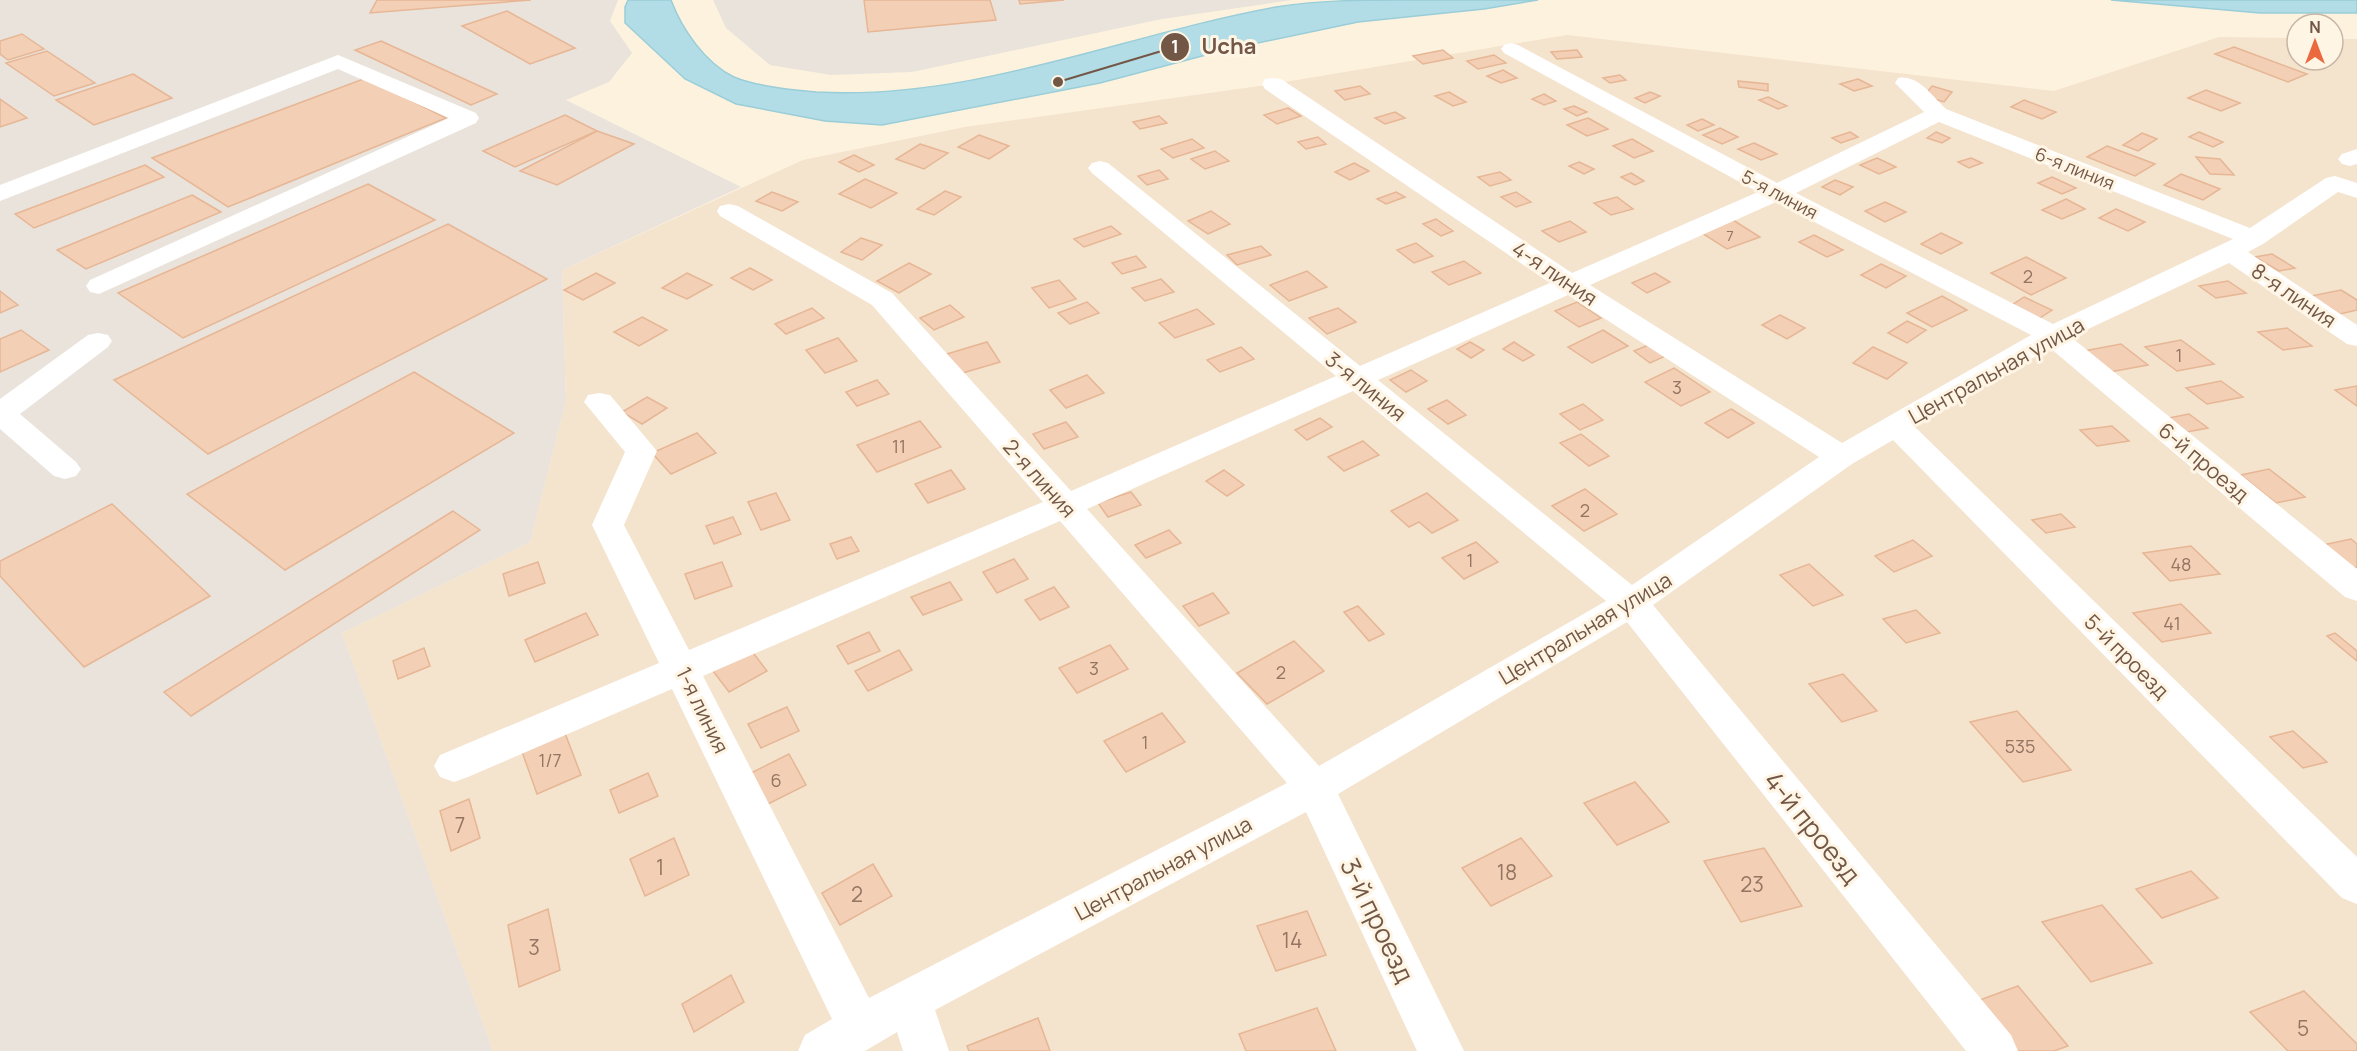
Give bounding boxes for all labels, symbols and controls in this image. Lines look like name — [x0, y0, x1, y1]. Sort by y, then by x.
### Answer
north arrow — [2285, 12, 2345, 72]
text: N — [2309, 16, 2321, 38]
callout: Ucha — [1160, 27, 1269, 67]
text: Ucha — [1202, 31, 1256, 61]
text: 1 — [1171, 34, 1179, 58]
street label: 6-я линия — [2032, 141, 2118, 195]
street label: 5-я линия — [1738, 164, 1822, 224]
house number: 7 — [1726, 225, 1734, 246]
street label: 4-я линия — [1507, 234, 1603, 312]
street label: 8-я линия — [2246, 256, 2342, 334]
house number: 2 — [2023, 264, 2033, 288]
street label: Центральная улица — [1903, 310, 2089, 430]
house number: 1 — [2175, 343, 2183, 367]
street label: 3-я линия — [1320, 345, 1412, 427]
house number: 3 — [1672, 375, 1682, 399]
street label: 6-й проезд — [2153, 416, 2255, 508]
street label: 2-я линия — [997, 433, 1083, 523]
house number: 11 — [892, 434, 906, 458]
house number: 2 — [1580, 498, 1590, 522]
house number: 1 — [1466, 548, 1474, 572]
house number: 48 — [2170, 552, 2192, 576]
street label: Центральная улица — [1493, 565, 1677, 691]
street label: 5-й проезд — [2079, 608, 2175, 704]
house number: 41 — [2163, 611, 2181, 635]
house number: 3 — [1089, 656, 1099, 680]
house number: 2 — [1276, 660, 1286, 684]
street label: 1-я линия — [670, 662, 736, 758]
house number: 1 — [1141, 730, 1149, 754]
house number: 535 — [2005, 734, 2035, 758]
house number: 1/7 — [538, 748, 562, 772]
street label: 4-й проезд — [1756, 763, 1870, 891]
house number: 6 — [770, 768, 782, 792]
street label: Центральная улица — [1070, 809, 1256, 927]
house number: 7 — [455, 811, 465, 839]
street label: 3-й проезд — [1332, 852, 1424, 988]
house number: 1 — [656, 853, 664, 881]
house number: 18 — [1497, 858, 1517, 886]
house number: 23 — [1740, 870, 1764, 898]
house number: 2 — [851, 880, 863, 908]
house number: 14 — [1282, 926, 1302, 954]
house number: 3 — [528, 933, 540, 961]
house number: 5 — [2297, 1014, 2309, 1042]

